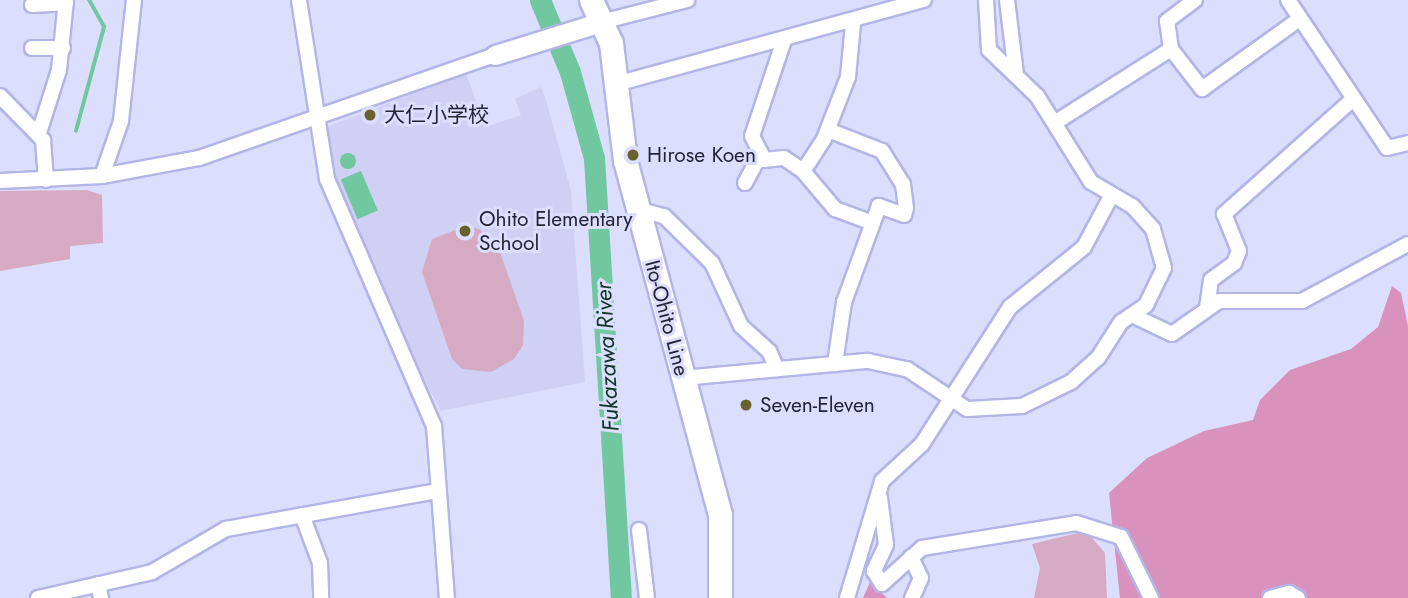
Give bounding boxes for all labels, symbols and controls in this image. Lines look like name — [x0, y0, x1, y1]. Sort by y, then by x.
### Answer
place label: 大仁小学校 — [384, 102, 489, 128]
marker: 大仁小学校 — [362, 107, 378, 123]
place label: Hirose Koen — [647, 142, 756, 168]
marker: Hirose Koen — [625, 147, 641, 163]
place label: Ohito Elementary School — [479, 206, 633, 256]
marker: Ohito Elementary School — [457, 223, 473, 239]
street label: Ito-Ohito Line — [639, 257, 695, 379]
water label: Fukazawa River — [589, 282, 625, 432]
place label: Seven-Eleven — [760, 392, 875, 418]
marker: Seven-Eleven — [738, 397, 754, 413]

